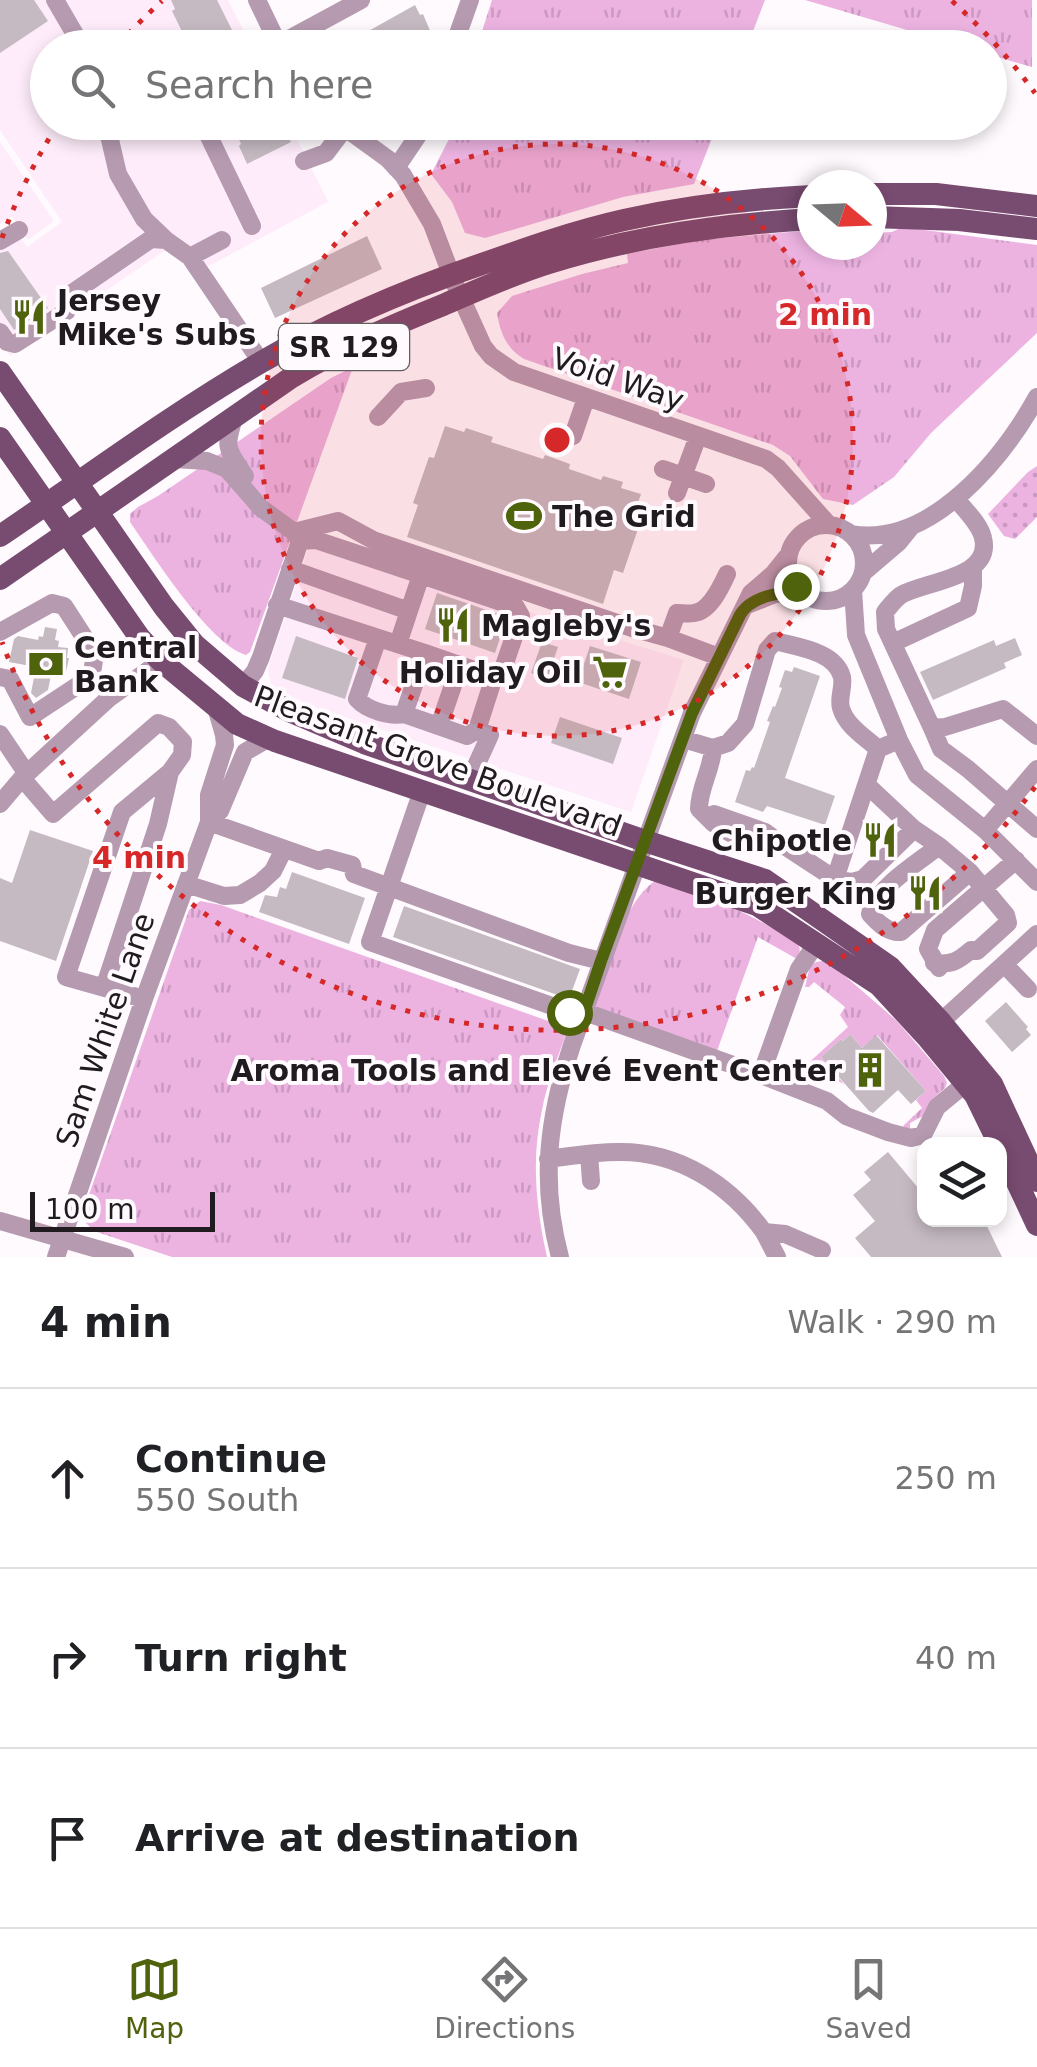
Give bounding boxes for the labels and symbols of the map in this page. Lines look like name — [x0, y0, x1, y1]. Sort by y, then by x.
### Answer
north arrow — [797, 170, 887, 260]
place label: Jersey Mike's Subs — [55, 283, 256, 352]
text: 2 min — [778, 297, 872, 332]
restaurant icon: Jersey Mike's Subs — [10, 298, 48, 336]
road number: SR 129 — [279, 324, 409, 370]
street label: Void Way — [547, 340, 689, 418]
centre of rings — [539, 422, 575, 458]
sports icon: The Grid — [505, 497, 543, 535]
place label: The Grid — [552, 499, 696, 534]
route end — [774, 564, 820, 610]
restaurant icon: Magleby's — [434, 606, 472, 644]
place label: Magleby's — [481, 608, 651, 643]
place label: Central Bank — [74, 630, 197, 699]
bank icon: Central Bank — [27, 645, 65, 683]
supermarket icon: Holiday Oil — [591, 653, 629, 691]
place label: Holiday Oil — [399, 655, 582, 690]
street label: Pleasant Grove Boulevard — [250, 678, 626, 844]
restaurant icon: Chipotle — [861, 821, 899, 859]
place label: Chipotle — [711, 823, 852, 858]
text: 4 min — [92, 840, 186, 875]
restaurant icon: Burger King — [906, 874, 944, 912]
place label: Burger King — [695, 876, 897, 911]
street label: Sam White Lane — [48, 908, 162, 1152]
route start — [547, 990, 593, 1036]
building icon: Aroma Tools and Elevé Event Center — [851, 1051, 889, 1089]
place label: Aroma Tools and Elevé Event Center — [230, 1053, 842, 1088]
scale bar — [30, 1187, 215, 1232]

